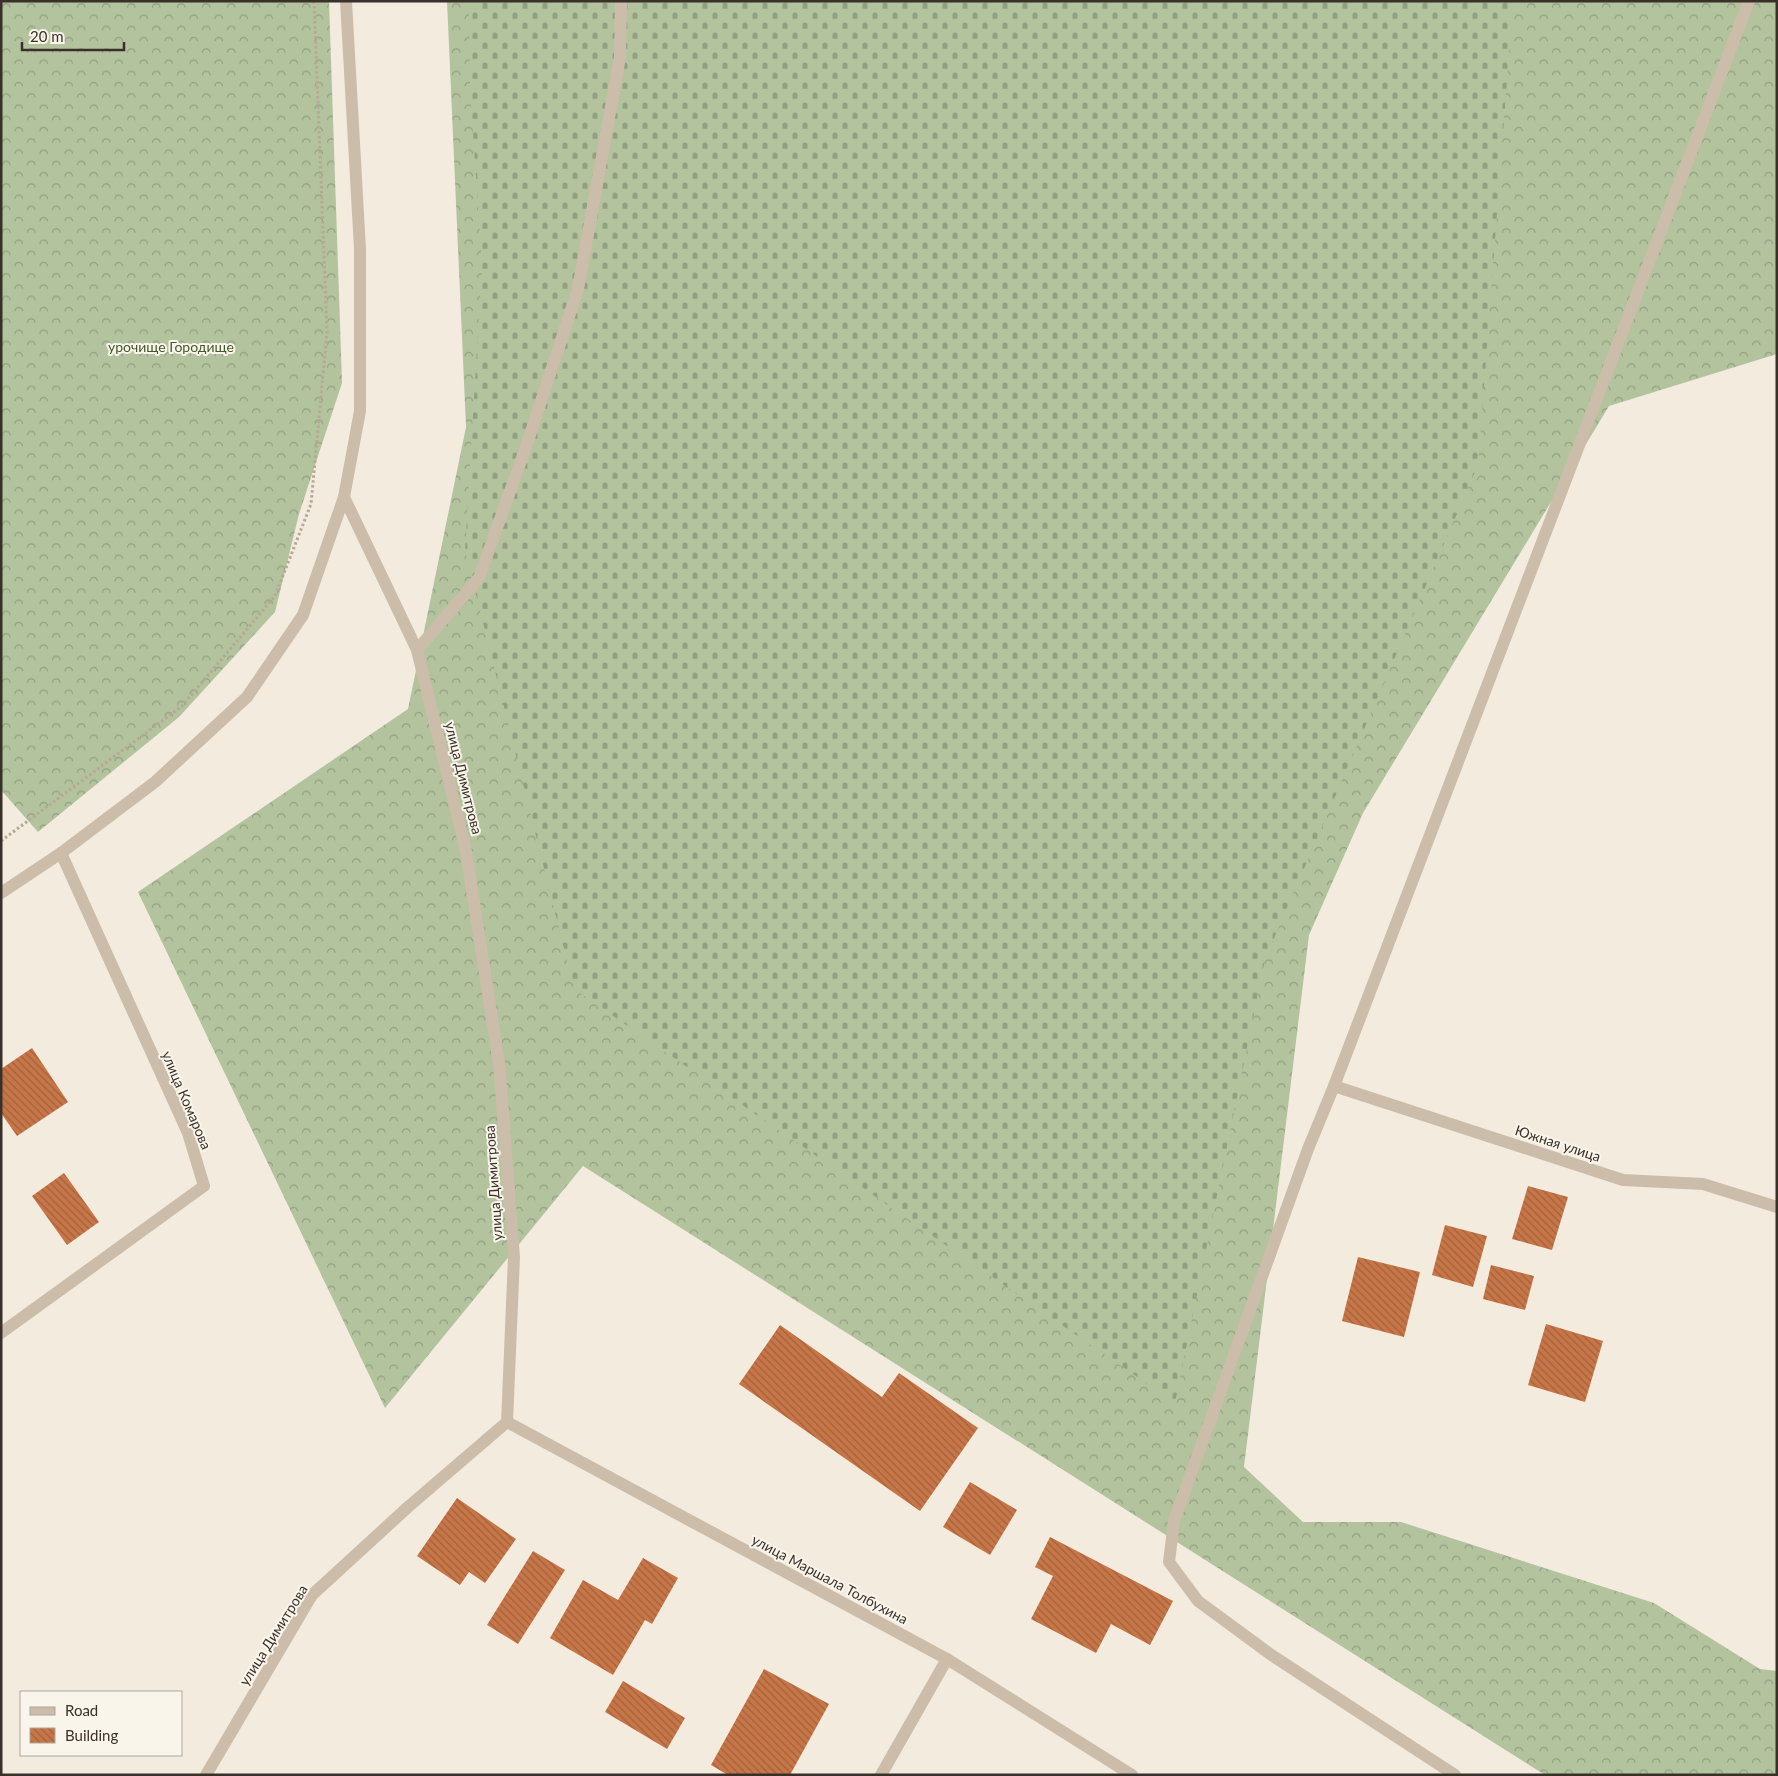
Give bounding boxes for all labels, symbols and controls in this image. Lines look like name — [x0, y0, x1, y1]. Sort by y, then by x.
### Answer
scale bar — [22, 20, 125, 52]
text: 20 m — [30, 27, 64, 45]
park label: урочище Городище — [108, 338, 234, 355]
street label: улица Димитрова — [442, 720, 486, 836]
street label: улица Комарова — [159, 1048, 215, 1152]
street label: Южная улица — [1513, 1121, 1603, 1165]
street label: улица Димитрова — [480, 1125, 506, 1241]
street label: улица Маршала Толбухина — [749, 1531, 911, 1627]
street label: улица Димитрова — [235, 1582, 311, 1688]
legend — [20, 1691, 182, 1756]
text: Road — [65, 1701, 98, 1719]
text: Building — [65, 1726, 118, 1744]

